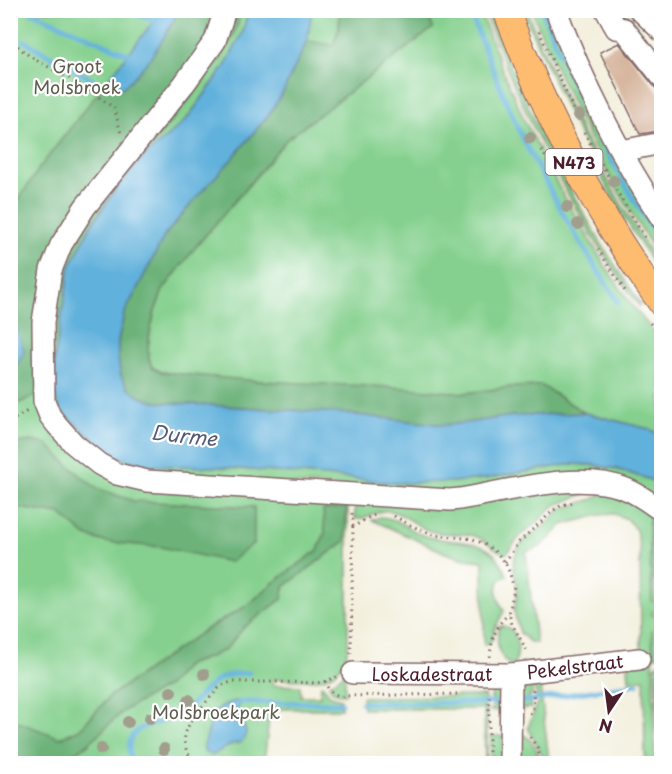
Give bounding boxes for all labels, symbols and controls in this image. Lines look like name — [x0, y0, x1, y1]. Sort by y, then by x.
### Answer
park label: Groot Molsbroek — [33, 52, 121, 100]
road number: N473 — [546, 149, 602, 175]
water label: Durme — [150, 417, 220, 453]
street label: Pekelstraat — [525, 647, 625, 685]
street label: Loskadestraat — [372, 660, 492, 687]
north arrow — [579, 681, 639, 741]
park label: Molsbroekpark — [152, 698, 280, 725]
text: N — [597, 713, 614, 740]

